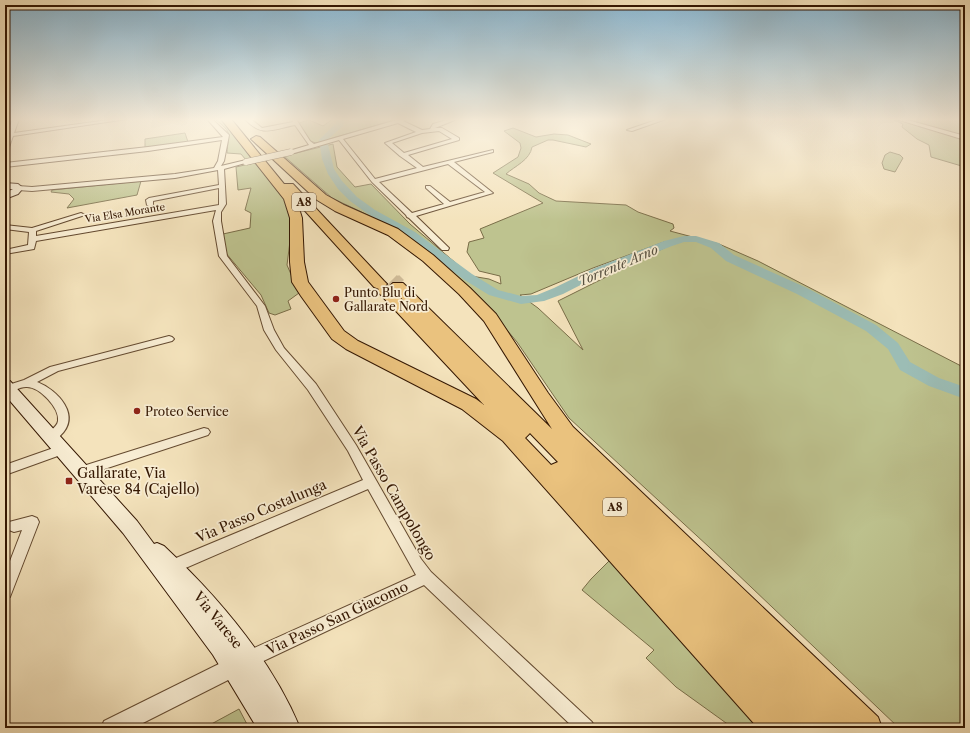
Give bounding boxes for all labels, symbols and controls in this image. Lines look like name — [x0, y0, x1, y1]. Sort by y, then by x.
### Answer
road number: A8 — [292, 193, 316, 211]
street label: Via Elsa Morante — [83, 200, 166, 226]
water label: Torrente Arno — [576, 241, 660, 289]
place label: Punto Blu di Gallarate Nord — [344, 285, 429, 314]
marker: Punto Blu di Gallarate Nord — [331, 294, 341, 304]
place label: Proteo Service — [145, 404, 229, 419]
marker: Proteo Service — [132, 406, 142, 416]
street label: Via Passo Campolongo — [348, 422, 440, 563]
place label: Gallarate, Via Varese 84 (Cajello) — [76, 464, 199, 498]
street label: Via Passo Costalunga — [192, 475, 330, 547]
marker: Gallarate, Via Varese 84 (Cajello) — [64, 476, 74, 486]
road number: A8 — [603, 498, 627, 516]
street label: Via Passo San Giacomo — [262, 577, 411, 659]
street label: Via Varese — [189, 587, 247, 652]

